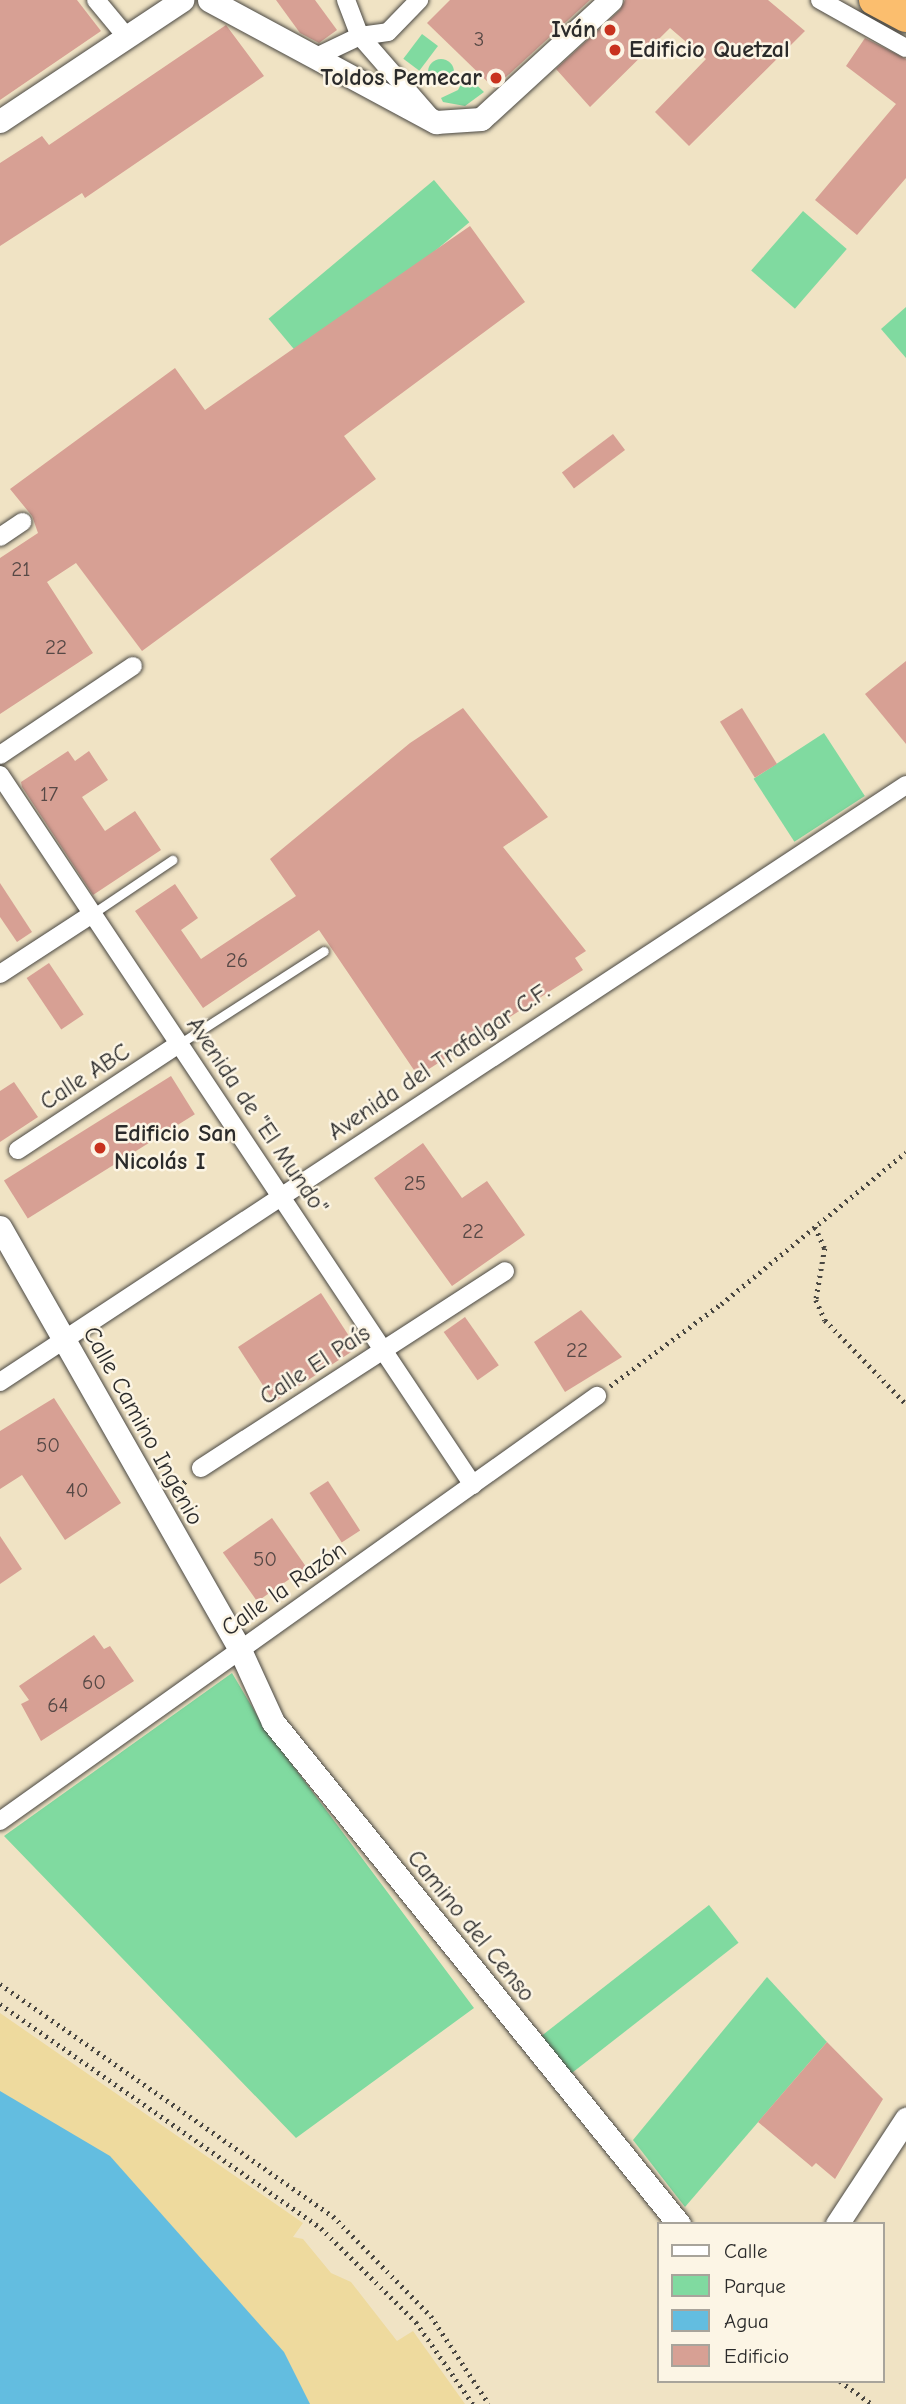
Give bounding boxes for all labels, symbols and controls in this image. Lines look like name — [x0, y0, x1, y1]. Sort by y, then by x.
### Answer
place label: Iván — [551, 16, 596, 44]
marker: Iván — [602, 22, 618, 38]
house number: 3 — [474, 26, 484, 52]
place label: Edificio Quetzal — [629, 36, 790, 64]
marker: Edificio Quetzal — [607, 42, 623, 58]
place label: Toldos Pemecar — [321, 64, 482, 92]
marker: Toldos Pemecar — [488, 70, 504, 86]
house number: 21 — [11, 556, 31, 582]
house number: 22 — [45, 634, 67, 660]
house number: 17 — [40, 781, 58, 807]
house number: 26 — [226, 947, 248, 973]
street label: Avenida del Trafalgar C.F. — [323, 977, 555, 1147]
street label: Avenida de "El Mundo" — [180, 1012, 334, 1220]
street label: Calle ABC — [35, 1037, 135, 1117]
place label: Edificio San Nicolás I — [114, 1120, 237, 1176]
marker: Edificio San Nicolás I — [92, 1140, 108, 1156]
house number: 25 — [404, 1170, 426, 1196]
house number: 22 — [462, 1218, 484, 1244]
street label: Calle El País — [254, 1319, 376, 1411]
street label: Calle Camino Ingenio — [76, 1322, 210, 1530]
house number: 22 — [566, 1337, 588, 1363]
house number: 50 — [36, 1432, 60, 1458]
house number: 40 — [66, 1477, 88, 1503]
street label: Calle la Razón — [216, 1535, 352, 1643]
house number: 50 — [253, 1546, 277, 1572]
house number: 60 — [82, 1669, 106, 1695]
house number: 64 — [47, 1692, 69, 1718]
street label: Camino del Censo — [401, 1844, 541, 2008]
legend — [657, 2222, 885, 2383]
text: Calle — [724, 2239, 767, 2263]
text: Parque — [724, 2274, 786, 2298]
text: Agua — [724, 2309, 769, 2333]
text: Edificio — [724, 2344, 789, 2368]

